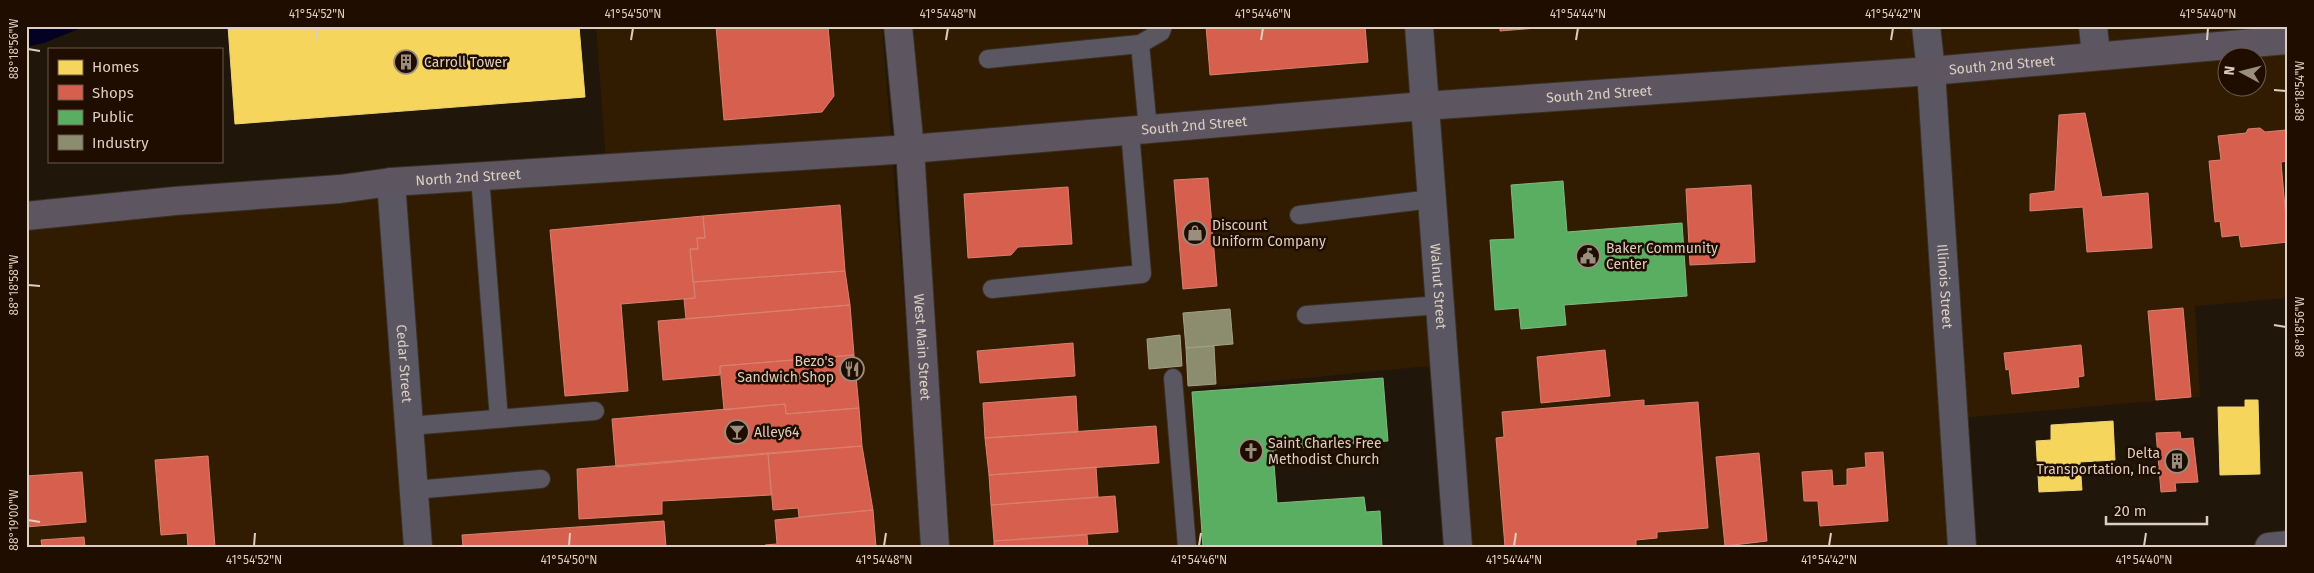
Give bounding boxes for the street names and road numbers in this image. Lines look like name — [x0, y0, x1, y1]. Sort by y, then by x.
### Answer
street label: South 2nd Street — [1948, 52, 2057, 78]
street label: South 2nd Street — [1546, 82, 1654, 107]
street label: South 2nd Street — [1141, 113, 1249, 139]
street label: North 2nd Street — [415, 166, 522, 189]
street label: Walnut Street — [1426, 243, 1450, 331]
street label: Illinois Street — [1933, 243, 1956, 330]
street label: West Main Street — [910, 293, 934, 402]
street label: Cedar Street — [393, 324, 415, 404]

